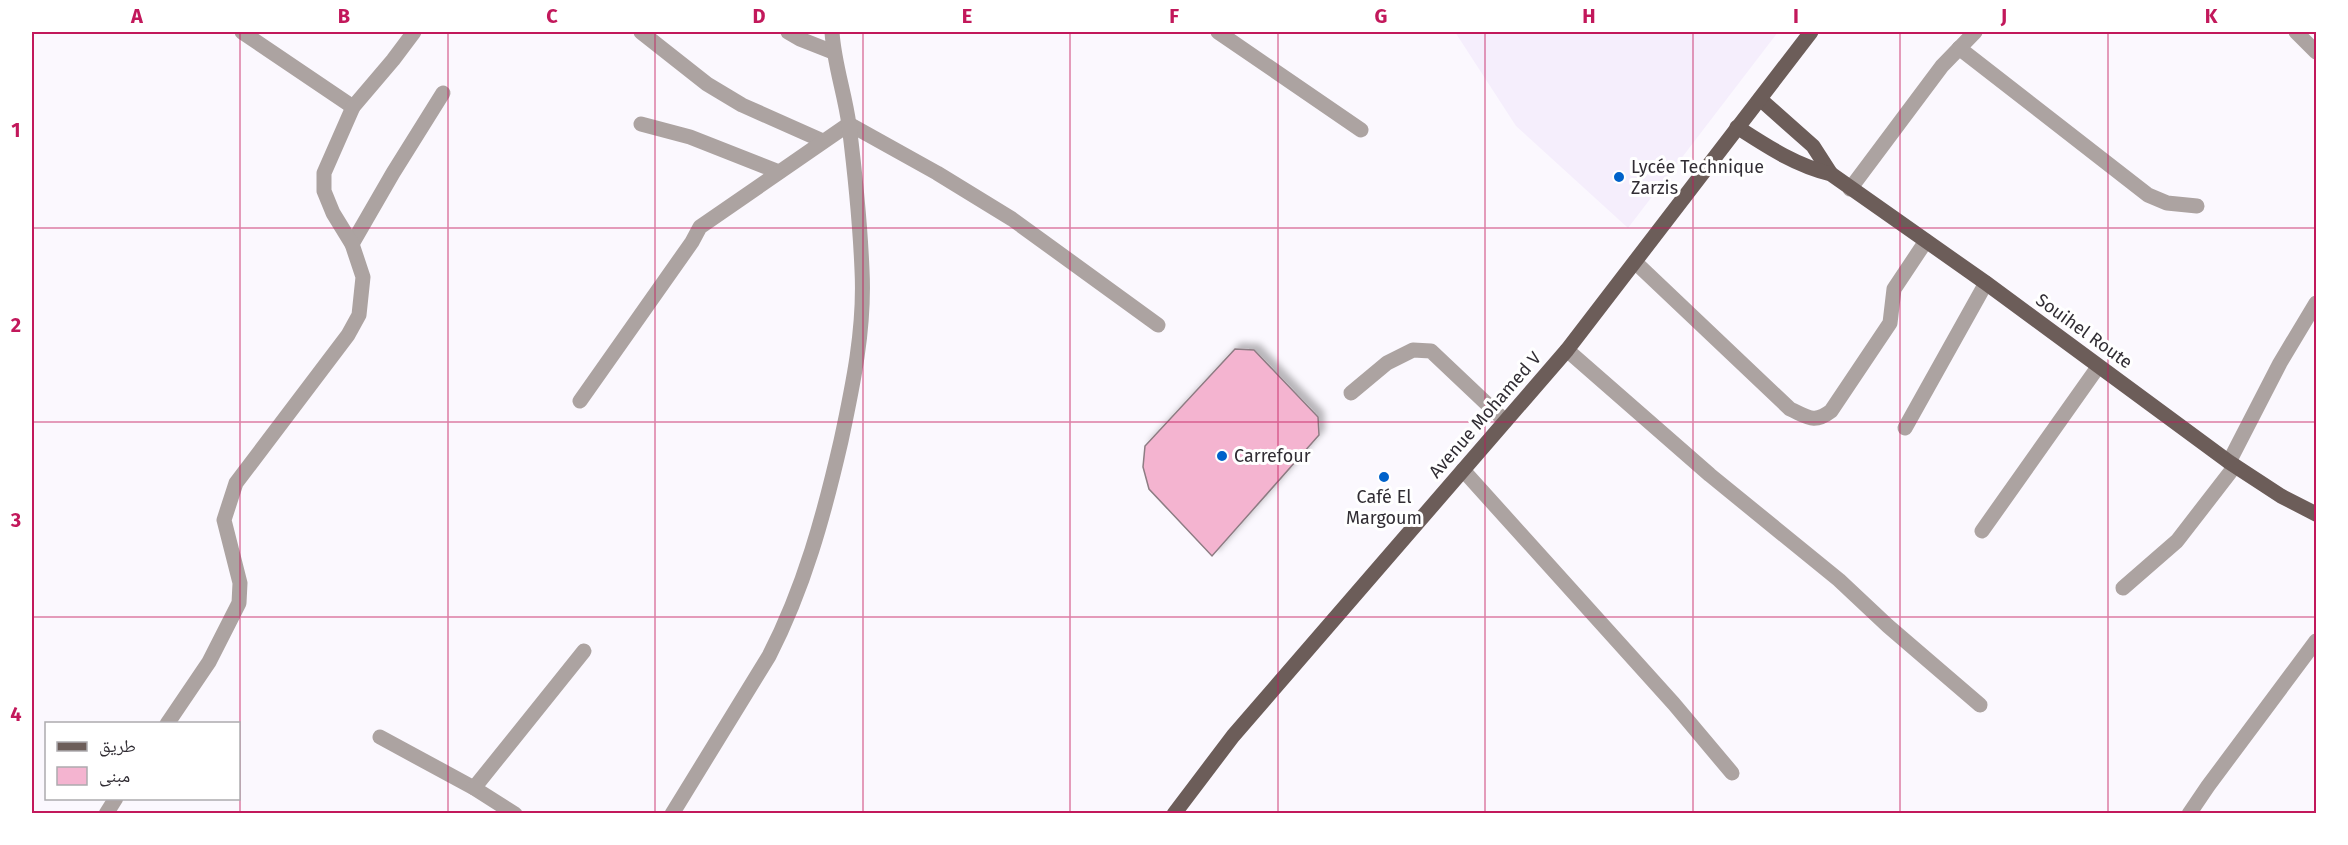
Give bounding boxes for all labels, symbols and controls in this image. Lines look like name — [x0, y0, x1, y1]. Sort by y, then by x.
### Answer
text: A — [130, 4, 144, 28]
text: B — [338, 4, 350, 28]
text: C — [546, 4, 558, 28]
text: D — [752, 4, 766, 28]
text: E — [962, 4, 972, 28]
text: F — [1169, 4, 1179, 28]
text: G — [1375, 4, 1387, 28]
text: H — [1582, 4, 1596, 28]
text: I — [1793, 4, 1799, 28]
text: J — [2000, 4, 2007, 28]
text: K — [2205, 4, 2218, 28]
text: 1 — [11, 118, 21, 142]
place label: Lycée Technique Zarzis — [1631, 156, 1764, 199]
marker: Lycée Technique Zarzis — [1612, 170, 1626, 184]
street label: Souihel Route — [2031, 289, 2137, 373]
text: 2 — [11, 313, 21, 337]
street label: Avenue Mohamed V — [1424, 347, 1546, 483]
place label: Carrefour — [1234, 445, 1311, 467]
marker: Carrefour — [1215, 449, 1229, 463]
marker: Café El Margoum — [1377, 470, 1391, 484]
place label: Café El Margoum — [1346, 486, 1422, 529]
text: 3 — [10, 508, 21, 532]
text: 4 — [10, 702, 22, 726]
legend — [45, 722, 240, 800]
text: طريق — [99, 735, 136, 757]
text: مبنى — [99, 765, 130, 787]

